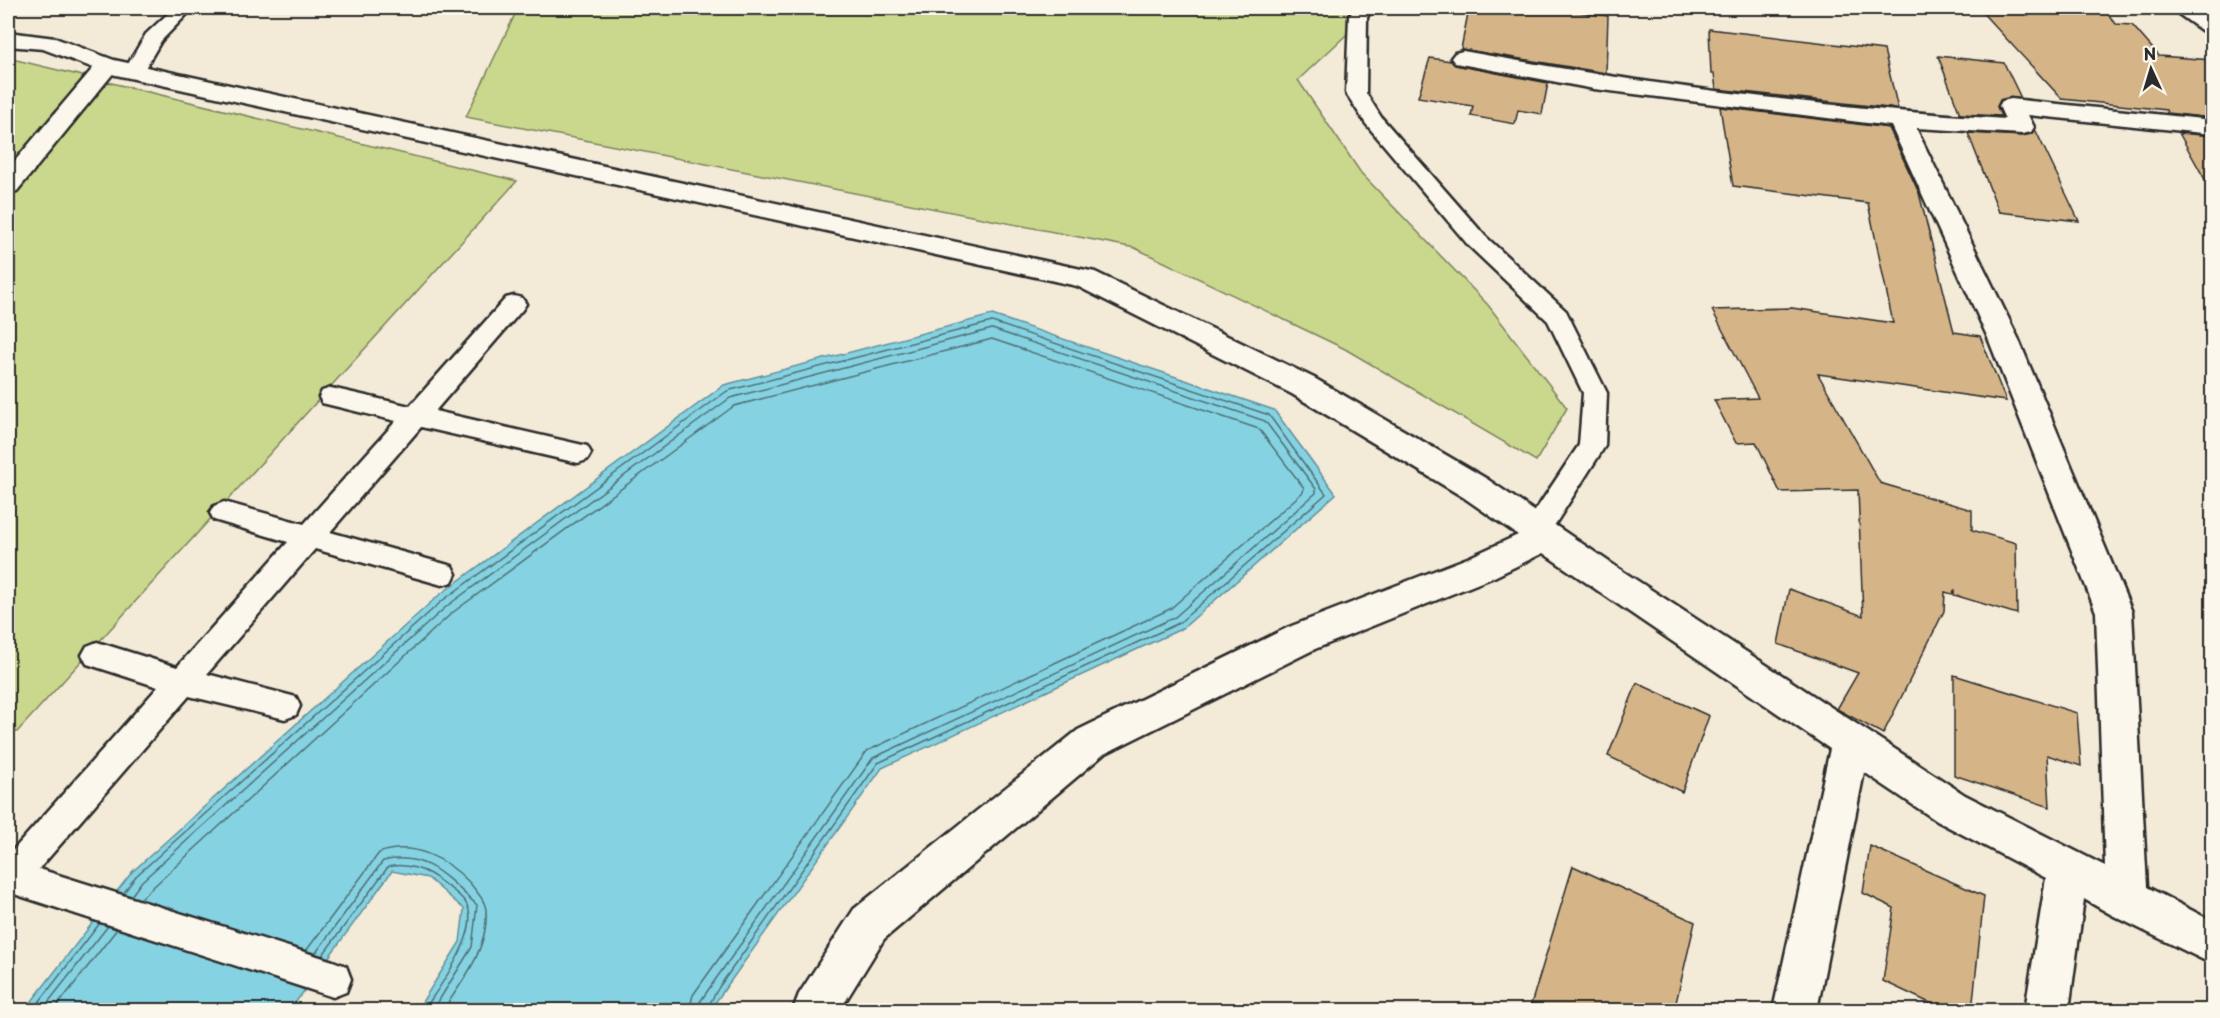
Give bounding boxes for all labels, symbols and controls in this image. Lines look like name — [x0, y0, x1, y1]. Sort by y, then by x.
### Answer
north arrow — [2121, 39, 2181, 99]
text: N — [2143, 41, 2157, 65]

